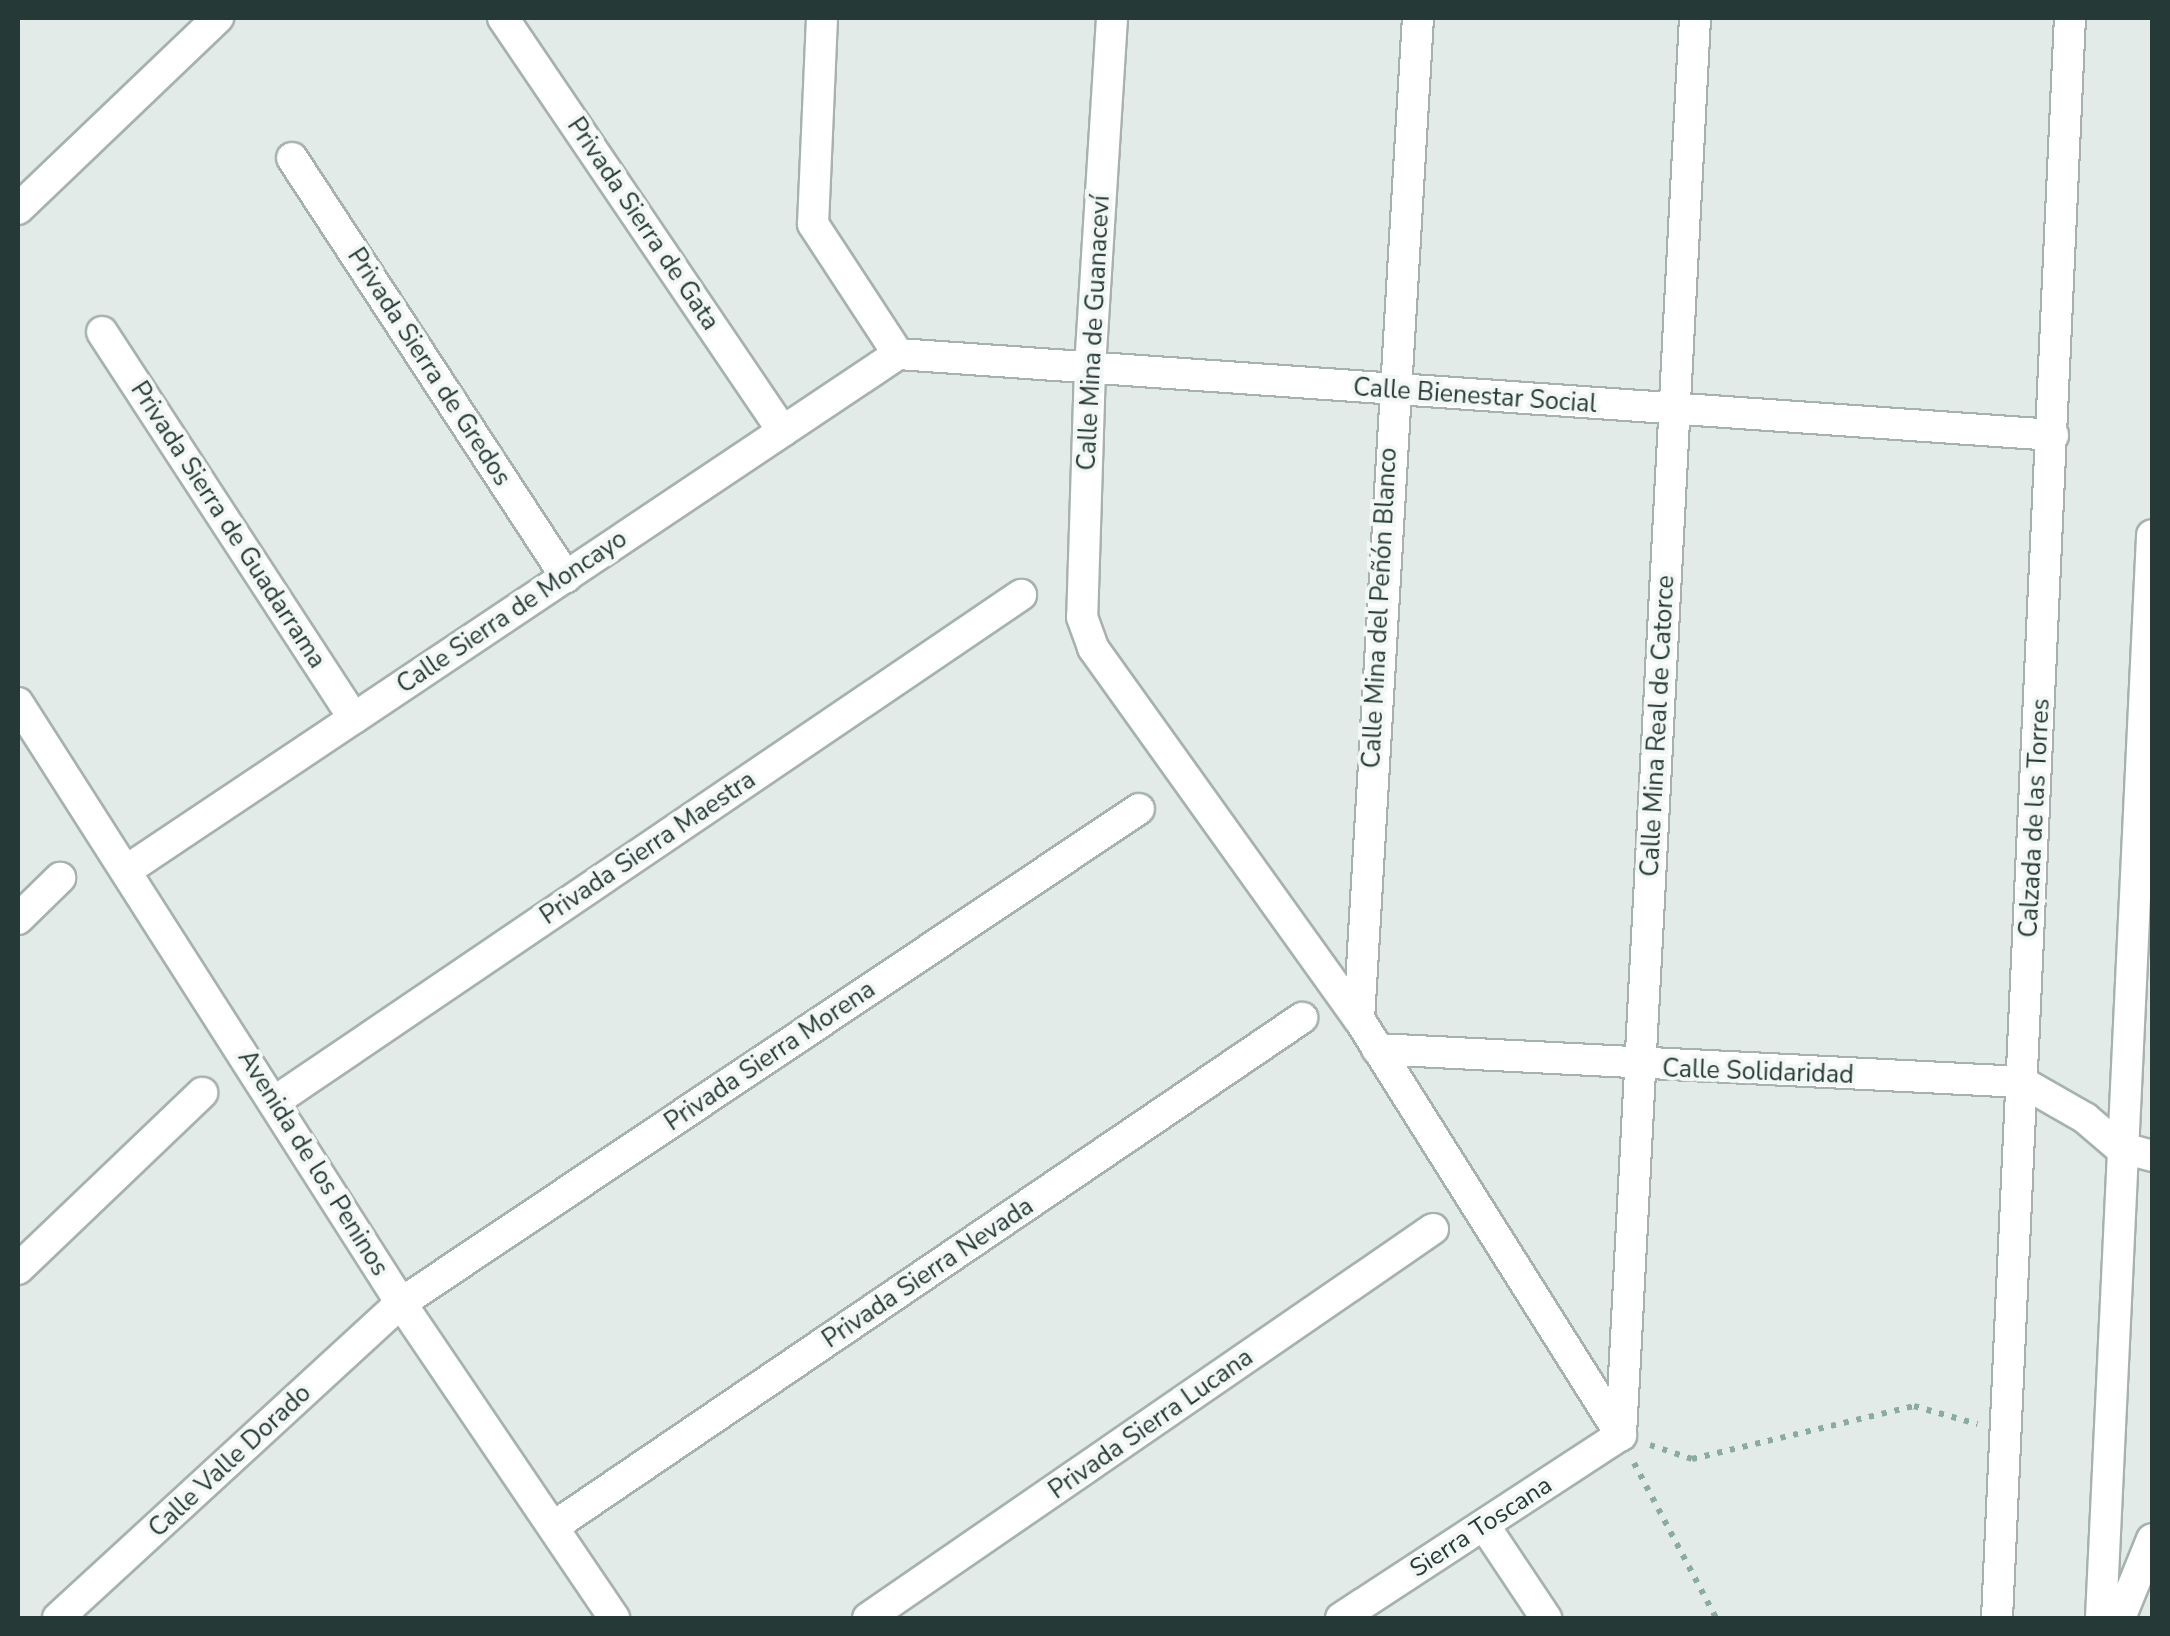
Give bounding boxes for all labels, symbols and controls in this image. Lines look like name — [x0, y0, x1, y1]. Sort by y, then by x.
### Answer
street label: Privada Sierra de Gata — [561, 112, 725, 336]
street label: Calle Mina de Guanaceví — [1072, 195, 1116, 471]
street label: Privada Sierra de Gredos — [341, 243, 517, 491]
street label: Calle Bienestar Social — [1352, 373, 1598, 419]
street label: Privada Sierra de Guadarrama — [124, 376, 332, 674]
street label: Calle Mina del Peñón Blanco — [1357, 447, 1403, 769]
street label: Calle Sierra de Moncayo — [391, 524, 633, 700]
street label: Calle Mina Real de Catorce — [1635, 575, 1681, 877]
street label: Calzada de las Torres — [2014, 698, 2056, 938]
street label: Privada Sierra Maestra — [535, 765, 761, 931]
street label: Privada Sierra Morena — [659, 974, 881, 1138]
street label: Avenida de los Peninos — [231, 1045, 395, 1281]
street label: Calle Solidaridad — [1662, 1054, 1854, 1090]
street label: Privada Sierra Nevada — [817, 1191, 1039, 1355]
street label: Privada Sierra Lucana — [1043, 1342, 1259, 1506]
street label: Calle Valle Dorado — [143, 1378, 317, 1544]
street label: Sierra Toscana — [1404, 1470, 1558, 1584]

